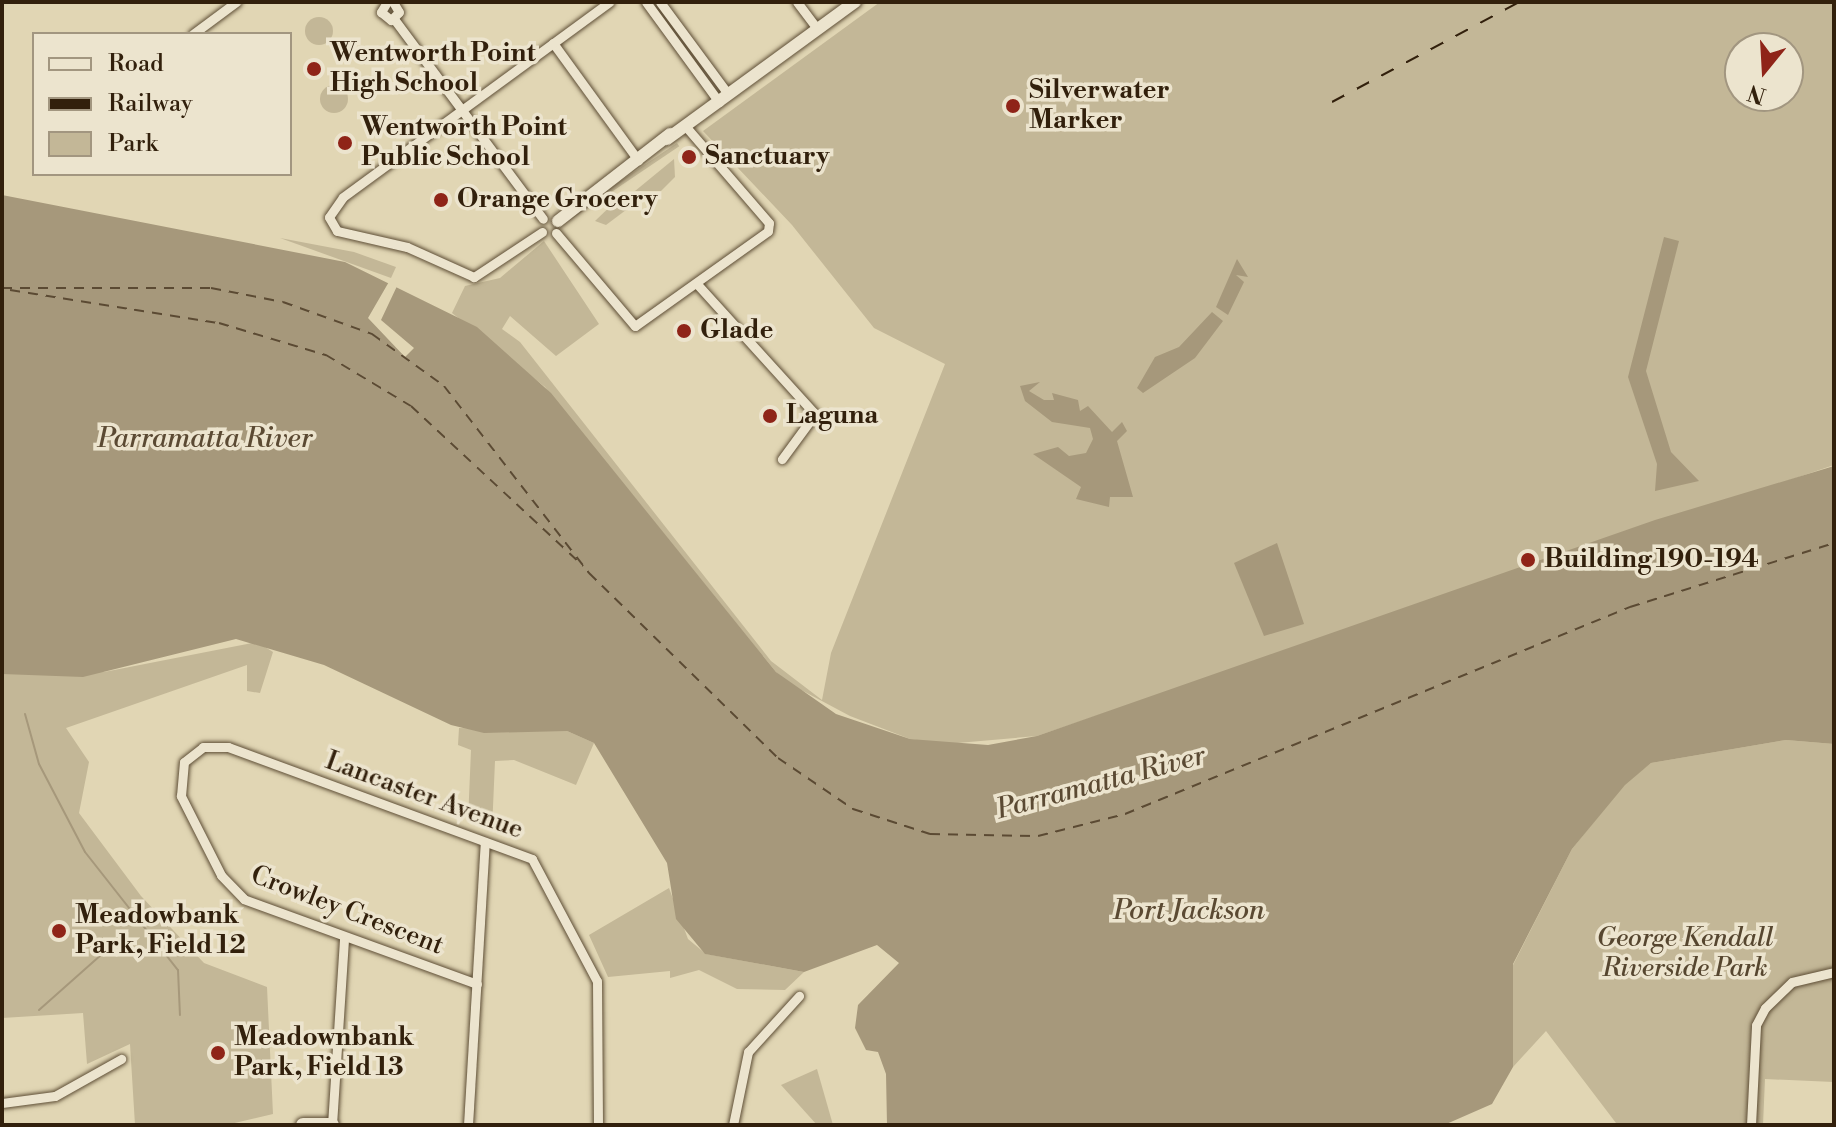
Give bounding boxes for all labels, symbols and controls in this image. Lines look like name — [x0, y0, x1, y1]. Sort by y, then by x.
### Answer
legend — [32, 32, 292, 176]
north arrow — [1724, 32, 1804, 112]
place label: Wentworth Point High School — [330, 38, 536, 100]
text: Road — [108, 49, 164, 79]
marker: Wentworth Point High School — [305, 60, 323, 78]
place label: Silverwater Marker — [1029, 75, 1170, 136]
text: N — [1745, 78, 1769, 109]
text: Railway — [108, 89, 193, 119]
marker: Silverwater Marker — [1004, 97, 1022, 115]
place label: Wentworth Point Public School — [361, 112, 567, 174]
text: Park — [108, 129, 158, 159]
marker: Wentworth Point Public School — [336, 134, 354, 152]
place label: Sanctuary — [705, 141, 830, 173]
marker: Sanctuary — [680, 148, 698, 166]
place label: Orange Grocery — [457, 184, 657, 216]
marker: Orange Grocery — [432, 191, 450, 209]
place label: Glade — [700, 315, 774, 347]
marker: Glade — [675, 322, 693, 340]
place label: Laguna — [786, 400, 878, 432]
marker: Laguna — [761, 407, 779, 425]
water label: Parramatta River — [97, 422, 313, 456]
place label: Building 190-194 — [1544, 544, 1759, 576]
marker: Building 190-194 — [1519, 551, 1537, 569]
water label: Parramatta River — [993, 739, 1209, 827]
street label: Lancaster Avenue — [321, 746, 527, 846]
street label: Crowley Crescent — [246, 860, 448, 962]
water label: Port Jackson — [1113, 894, 1265, 928]
place label: Meadowbank Park, Field 12 — [75, 900, 246, 962]
marker: Meadowbank Park, Field 12 — [50, 922, 68, 940]
park label: George Kendall Riverside Park — [1596, 923, 1774, 984]
place label: Meadownbank Park, Field 13 — [234, 1022, 414, 1084]
marker: Meadownbank Park, Field 13 — [209, 1044, 227, 1062]

